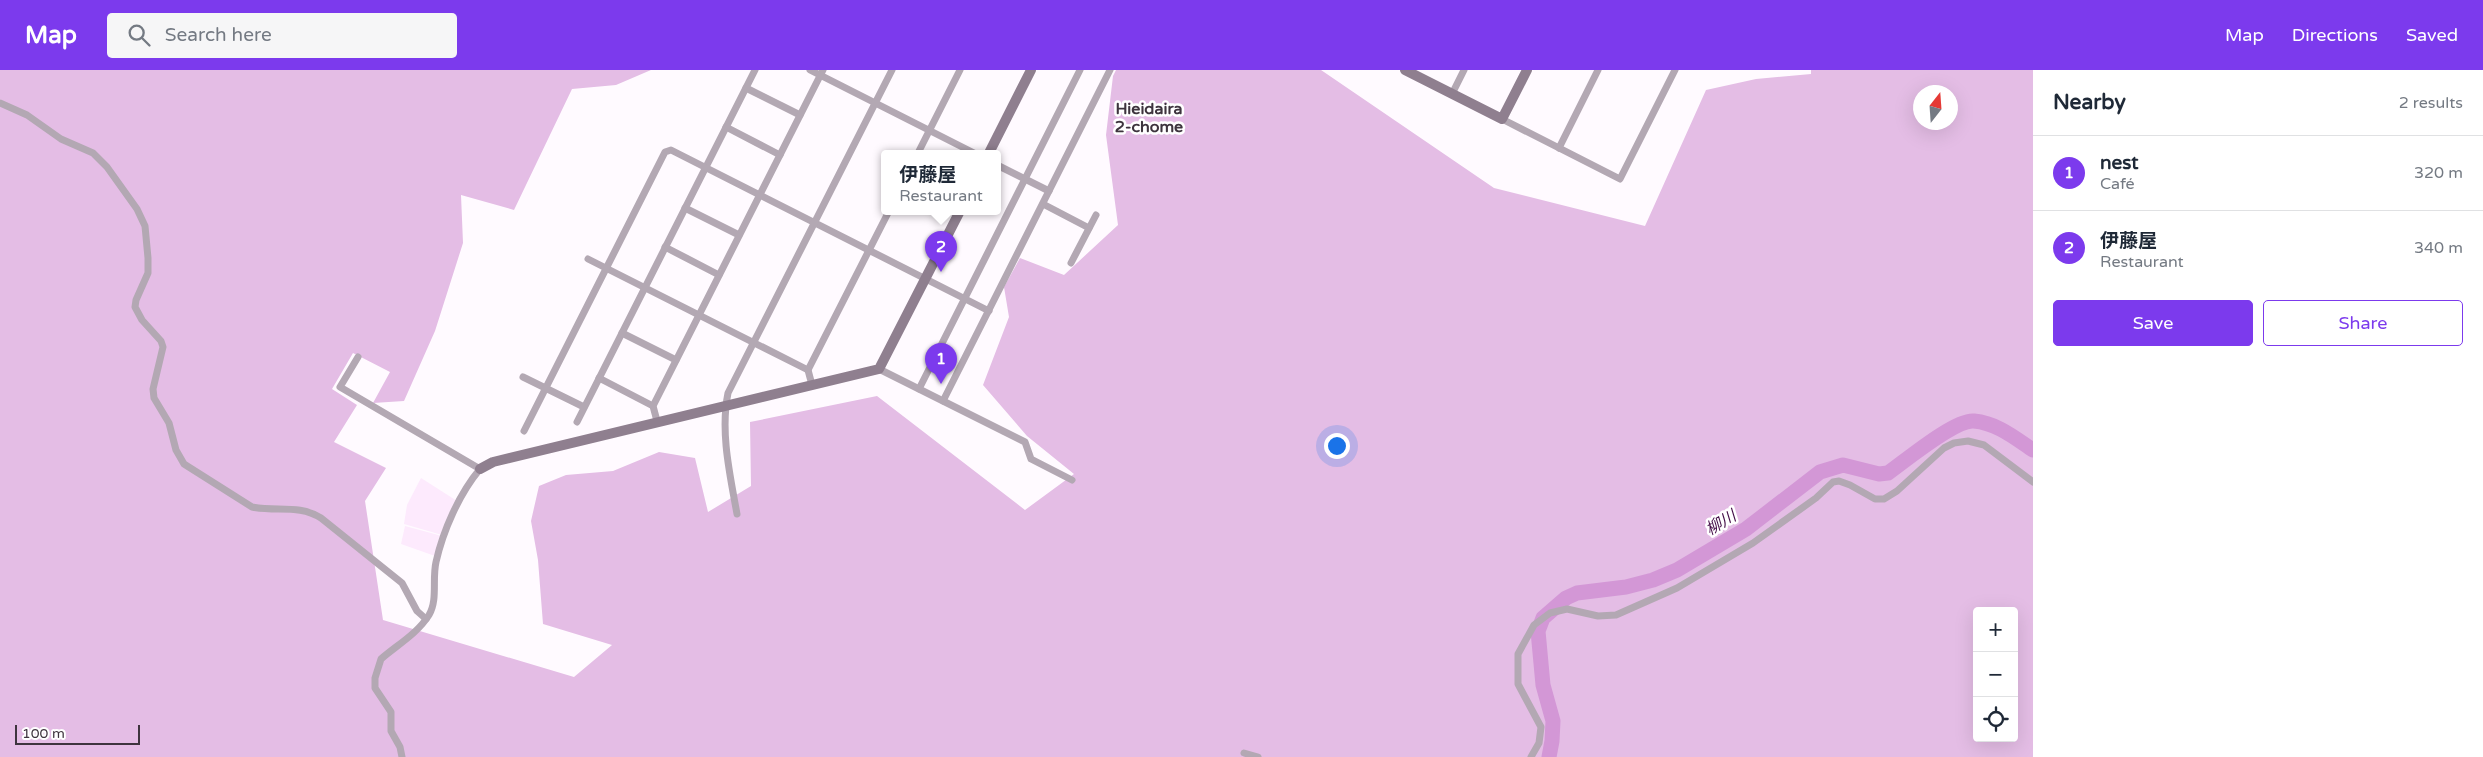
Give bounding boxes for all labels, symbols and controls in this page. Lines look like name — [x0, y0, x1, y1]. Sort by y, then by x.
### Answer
search box — [107, 13, 457, 58]
text: Map — [25, 21, 77, 50]
icon: search — [125, 21, 153, 49]
text: Search here — [165, 24, 272, 46]
text: Map — [2225, 24, 2264, 46]
text: Directions — [2292, 24, 2378, 46]
text: Saved — [2406, 24, 2458, 46]
north arrow — [1913, 85, 1958, 130]
text: Nearby — [2053, 90, 2126, 115]
text: 2 results — [2399, 93, 2463, 113]
district label: Hieidaira 2-chome — [1115, 99, 1183, 137]
popup — [881, 150, 1001, 215]
text: nest — [2100, 152, 2139, 174]
text: 1 — [2064, 163, 2074, 183]
text: 320 m — [2414, 163, 2463, 183]
text: 伊藤屋 — [899, 164, 956, 186]
text: Café — [2100, 174, 2135, 194]
text: Restaurant — [899, 186, 983, 206]
text: 伊藤屋 — [2100, 230, 2157, 252]
pin: 2 — [925, 231, 957, 272]
text: 2 — [2064, 238, 2074, 258]
text: 340 m — [2414, 238, 2463, 258]
text: Restaurant — [2100, 252, 2184, 272]
button: Save — [2053, 300, 2253, 346]
button: Share — [2263, 300, 2463, 346]
pin: 1 — [925, 343, 957, 384]
your location — [1324, 433, 1350, 459]
water label: 柳川 — [1702, 505, 1742, 540]
map controls — [1973, 607, 2018, 742]
button: + — [1973, 607, 2018, 652]
button: − — [1973, 652, 2018, 697]
button: locate — [1973, 697, 2018, 742]
scale bar — [15, 722, 140, 745]
text: 100 m — [22, 725, 65, 742]

